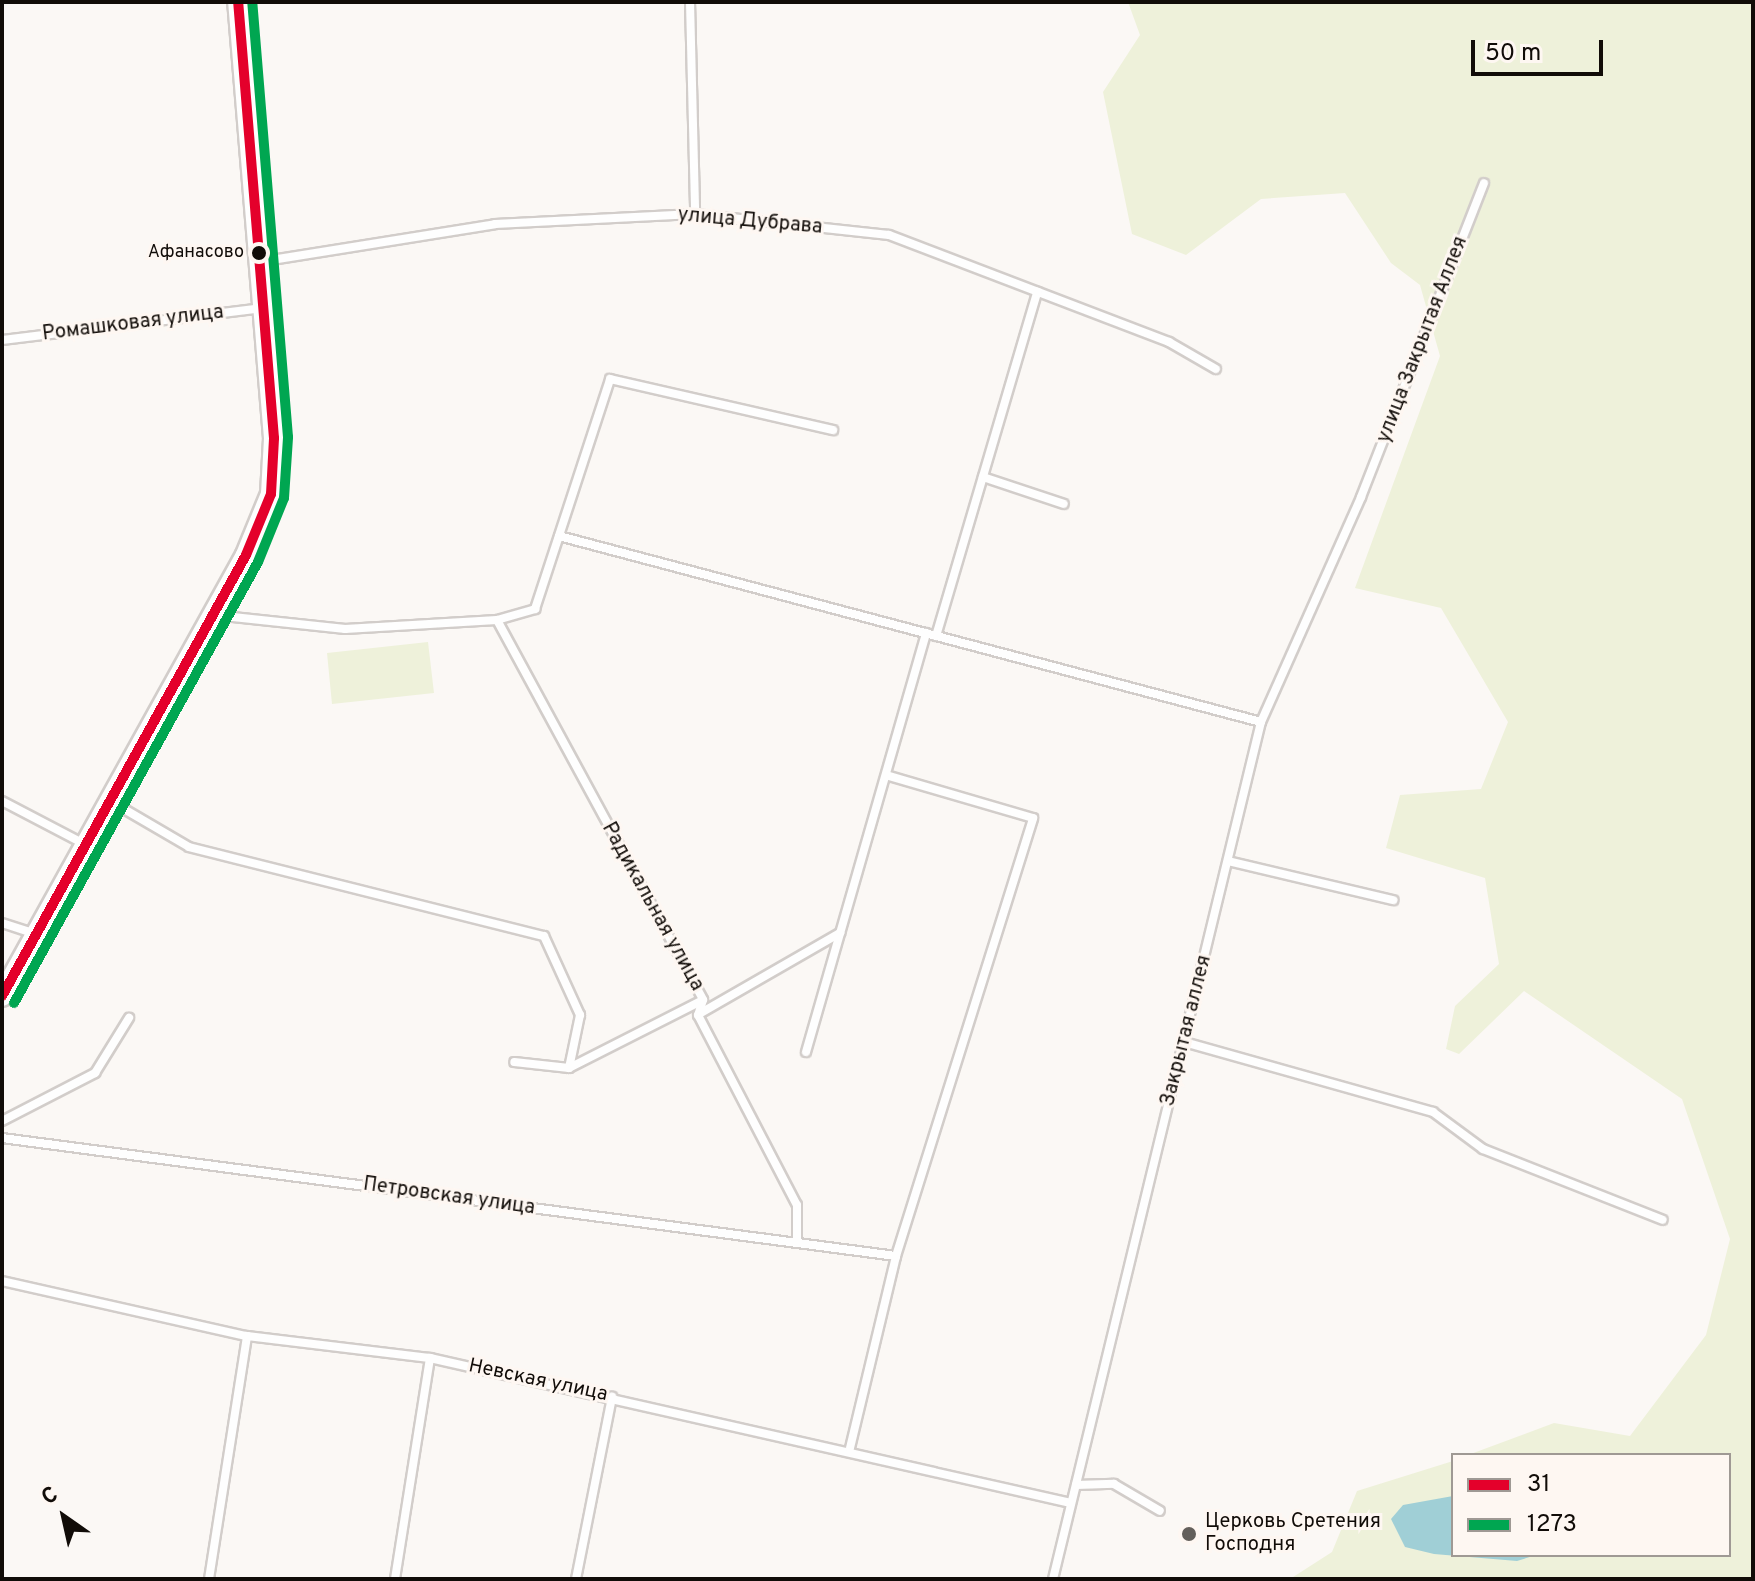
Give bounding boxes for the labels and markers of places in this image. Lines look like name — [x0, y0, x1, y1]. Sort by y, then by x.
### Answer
place label: Афанасово — [148, 242, 244, 264]
marker: Афанасово — [251, 245, 267, 261]
place label: Церковь Сретения Господня — [1205, 1510, 1381, 1557]
marker: Церковь Сретения Господня — [1180, 1525, 1198, 1543]

